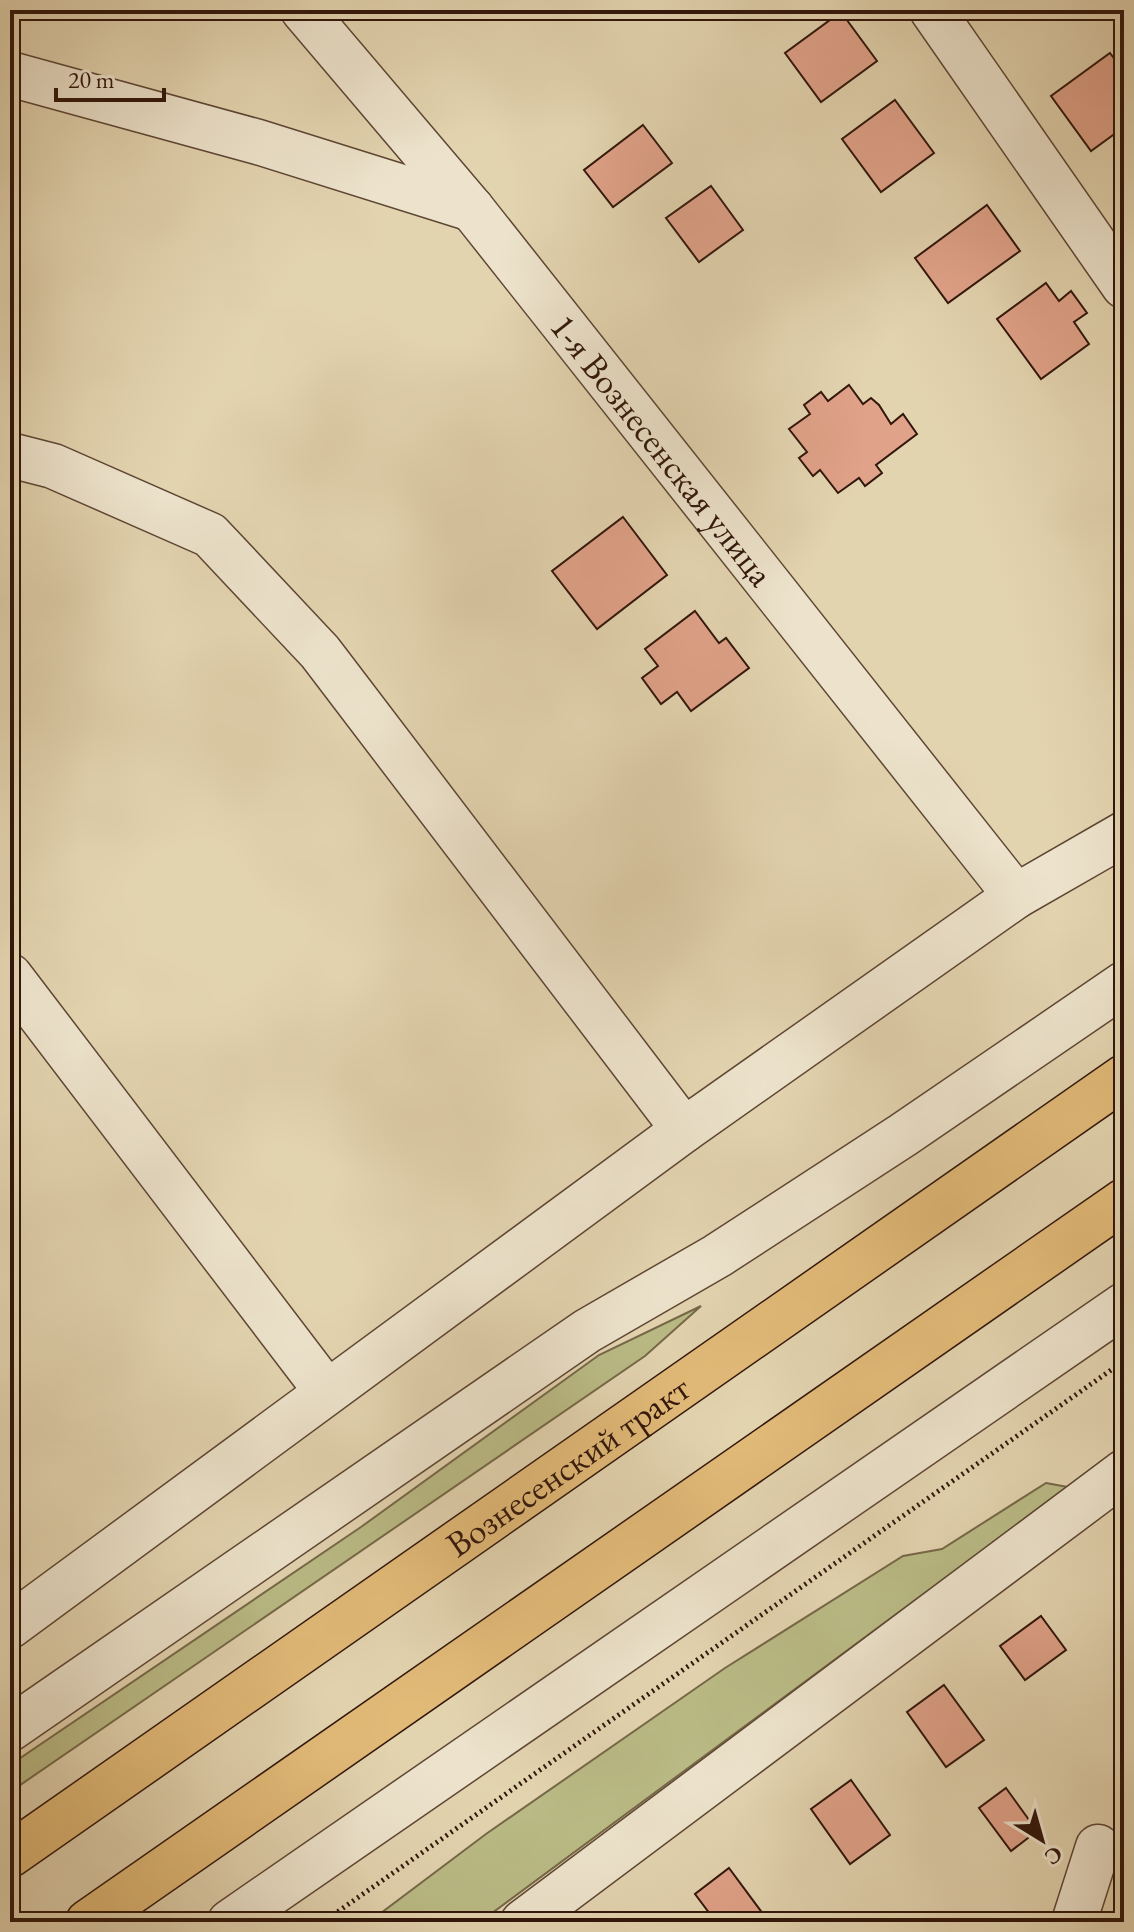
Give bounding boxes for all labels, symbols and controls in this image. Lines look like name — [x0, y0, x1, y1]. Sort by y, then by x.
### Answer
scale bar — [56, 52, 164, 102]
text: 20 m — [68, 64, 115, 95]
street label: 1-я Вознесенская улица — [540, 304, 785, 596]
street label: Вознесенский тракт — [437, 1364, 699, 1568]
north arrow — [1002, 1800, 1082, 1880]
text: С — [1039, 1839, 1069, 1872]

